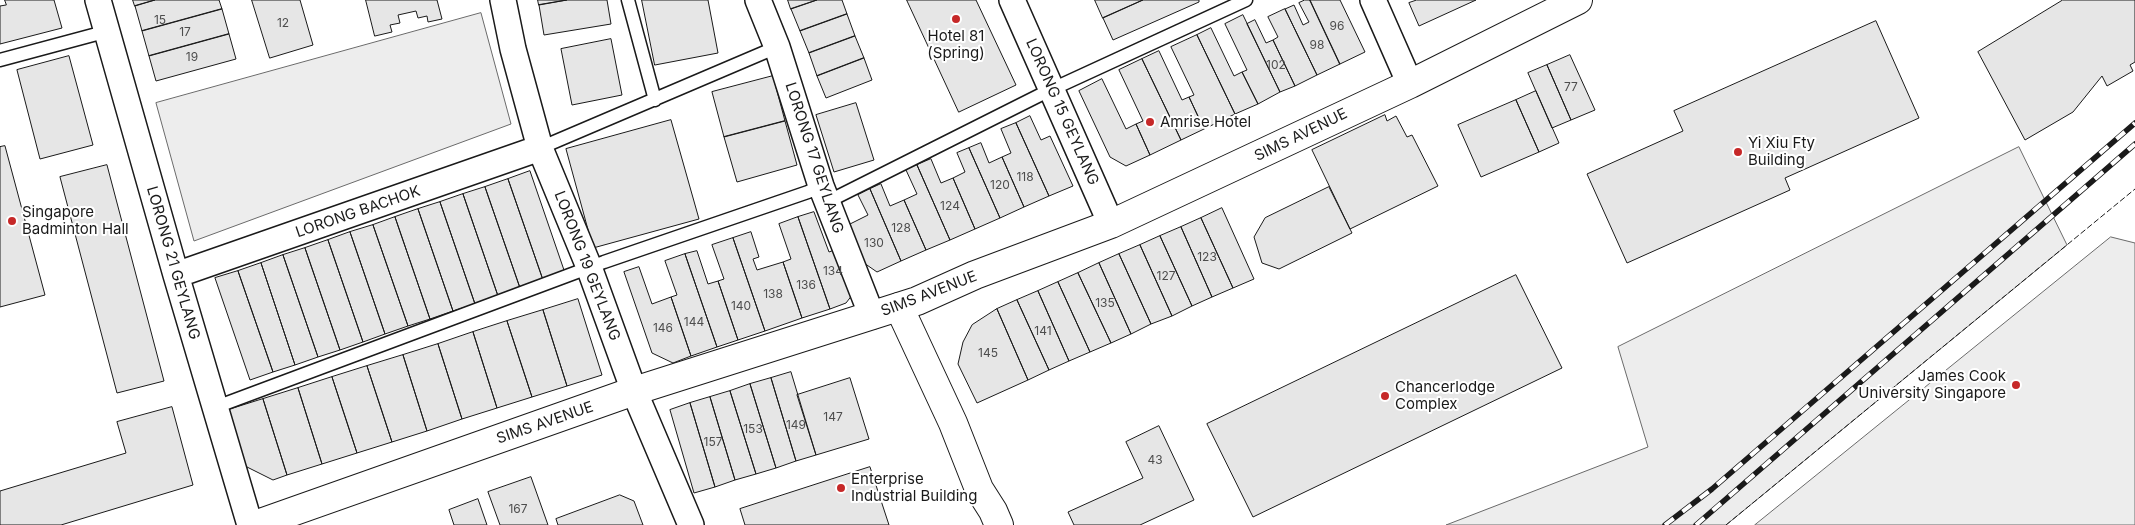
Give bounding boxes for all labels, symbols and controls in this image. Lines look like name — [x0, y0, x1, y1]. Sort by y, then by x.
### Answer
house number: 15 — [154, 13, 166, 27]
marker: Hotel 81 (Spring) — [950, 13, 962, 25]
house number: 12 — [277, 16, 289, 30]
house number: 96 — [1330, 19, 1344, 33]
house number: 17 — [179, 25, 191, 39]
place label: Hotel 81 (Spring) — [927, 27, 985, 62]
street label: LORONG 15 GEYLANG — [1022, 36, 1102, 188]
house number: 98 — [1310, 38, 1324, 52]
house number: 19 — [186, 50, 198, 64]
house number: 102 — [1266, 58, 1286, 72]
street label: LORONG 17 GEYLANG — [781, 80, 847, 236]
house number: 77 — [1564, 80, 1578, 94]
street label: SIMS AVENUE — [1252, 105, 1350, 165]
place label: Amrise Hotel — [1160, 113, 1251, 131]
marker: Amrise Hotel — [1144, 116, 1156, 128]
place label: Yi Xiu Fty Building — [1748, 134, 1815, 169]
marker: Yi Xiu Fty Building — [1732, 146, 1744, 158]
house number: 118 — [1016, 170, 1034, 184]
house number: 120 — [990, 178, 1010, 192]
street label: LORONG BACHOK — [293, 182, 423, 242]
street label: LORONG 21 GEYLANG — [142, 184, 204, 342]
street label: LORONG 19 GEYLANG — [550, 189, 624, 343]
house number: 124 — [940, 199, 960, 213]
place label: Singapore Badminton Hall — [22, 203, 129, 238]
marker: Singapore Badminton Hall — [6, 215, 18, 227]
house number: 128 — [891, 221, 911, 235]
house number: 130 — [864, 236, 884, 250]
house number: 123 — [1197, 250, 1217, 264]
house number: 134 — [823, 264, 843, 278]
street label: SIMS AVENUE — [879, 267, 979, 321]
house number: 127 — [1157, 269, 1175, 283]
house number: 136 — [796, 278, 816, 292]
house number: 138 — [763, 287, 783, 301]
house number: 135 — [1095, 296, 1115, 310]
house number: 140 — [731, 299, 751, 313]
house number: 144 — [684, 315, 704, 329]
house number: 146 — [653, 321, 673, 335]
house number: 141 — [1034, 324, 1052, 338]
house number: 145 — [978, 346, 998, 360]
place label: James Cook University Singapore — [1858, 367, 2006, 402]
place label: Chancerlodge Complex — [1395, 378, 1495, 413]
marker: James Cook University Singapore — [2010, 379, 2022, 391]
marker: Chancerlodge Complex — [1379, 390, 1391, 402]
street label: SIMS AVENUE — [494, 398, 596, 448]
house number: 147 — [823, 410, 843, 424]
house number: 149 — [786, 418, 806, 432]
house number: 153 — [743, 422, 763, 436]
house number: 157 — [704, 435, 722, 449]
house number: 43 — [1147, 453, 1163, 467]
place label: Enterprise Industrial Building — [851, 470, 977, 505]
marker: Enterprise Industrial Building — [835, 482, 847, 494]
house number: 167 — [508, 502, 528, 516]

